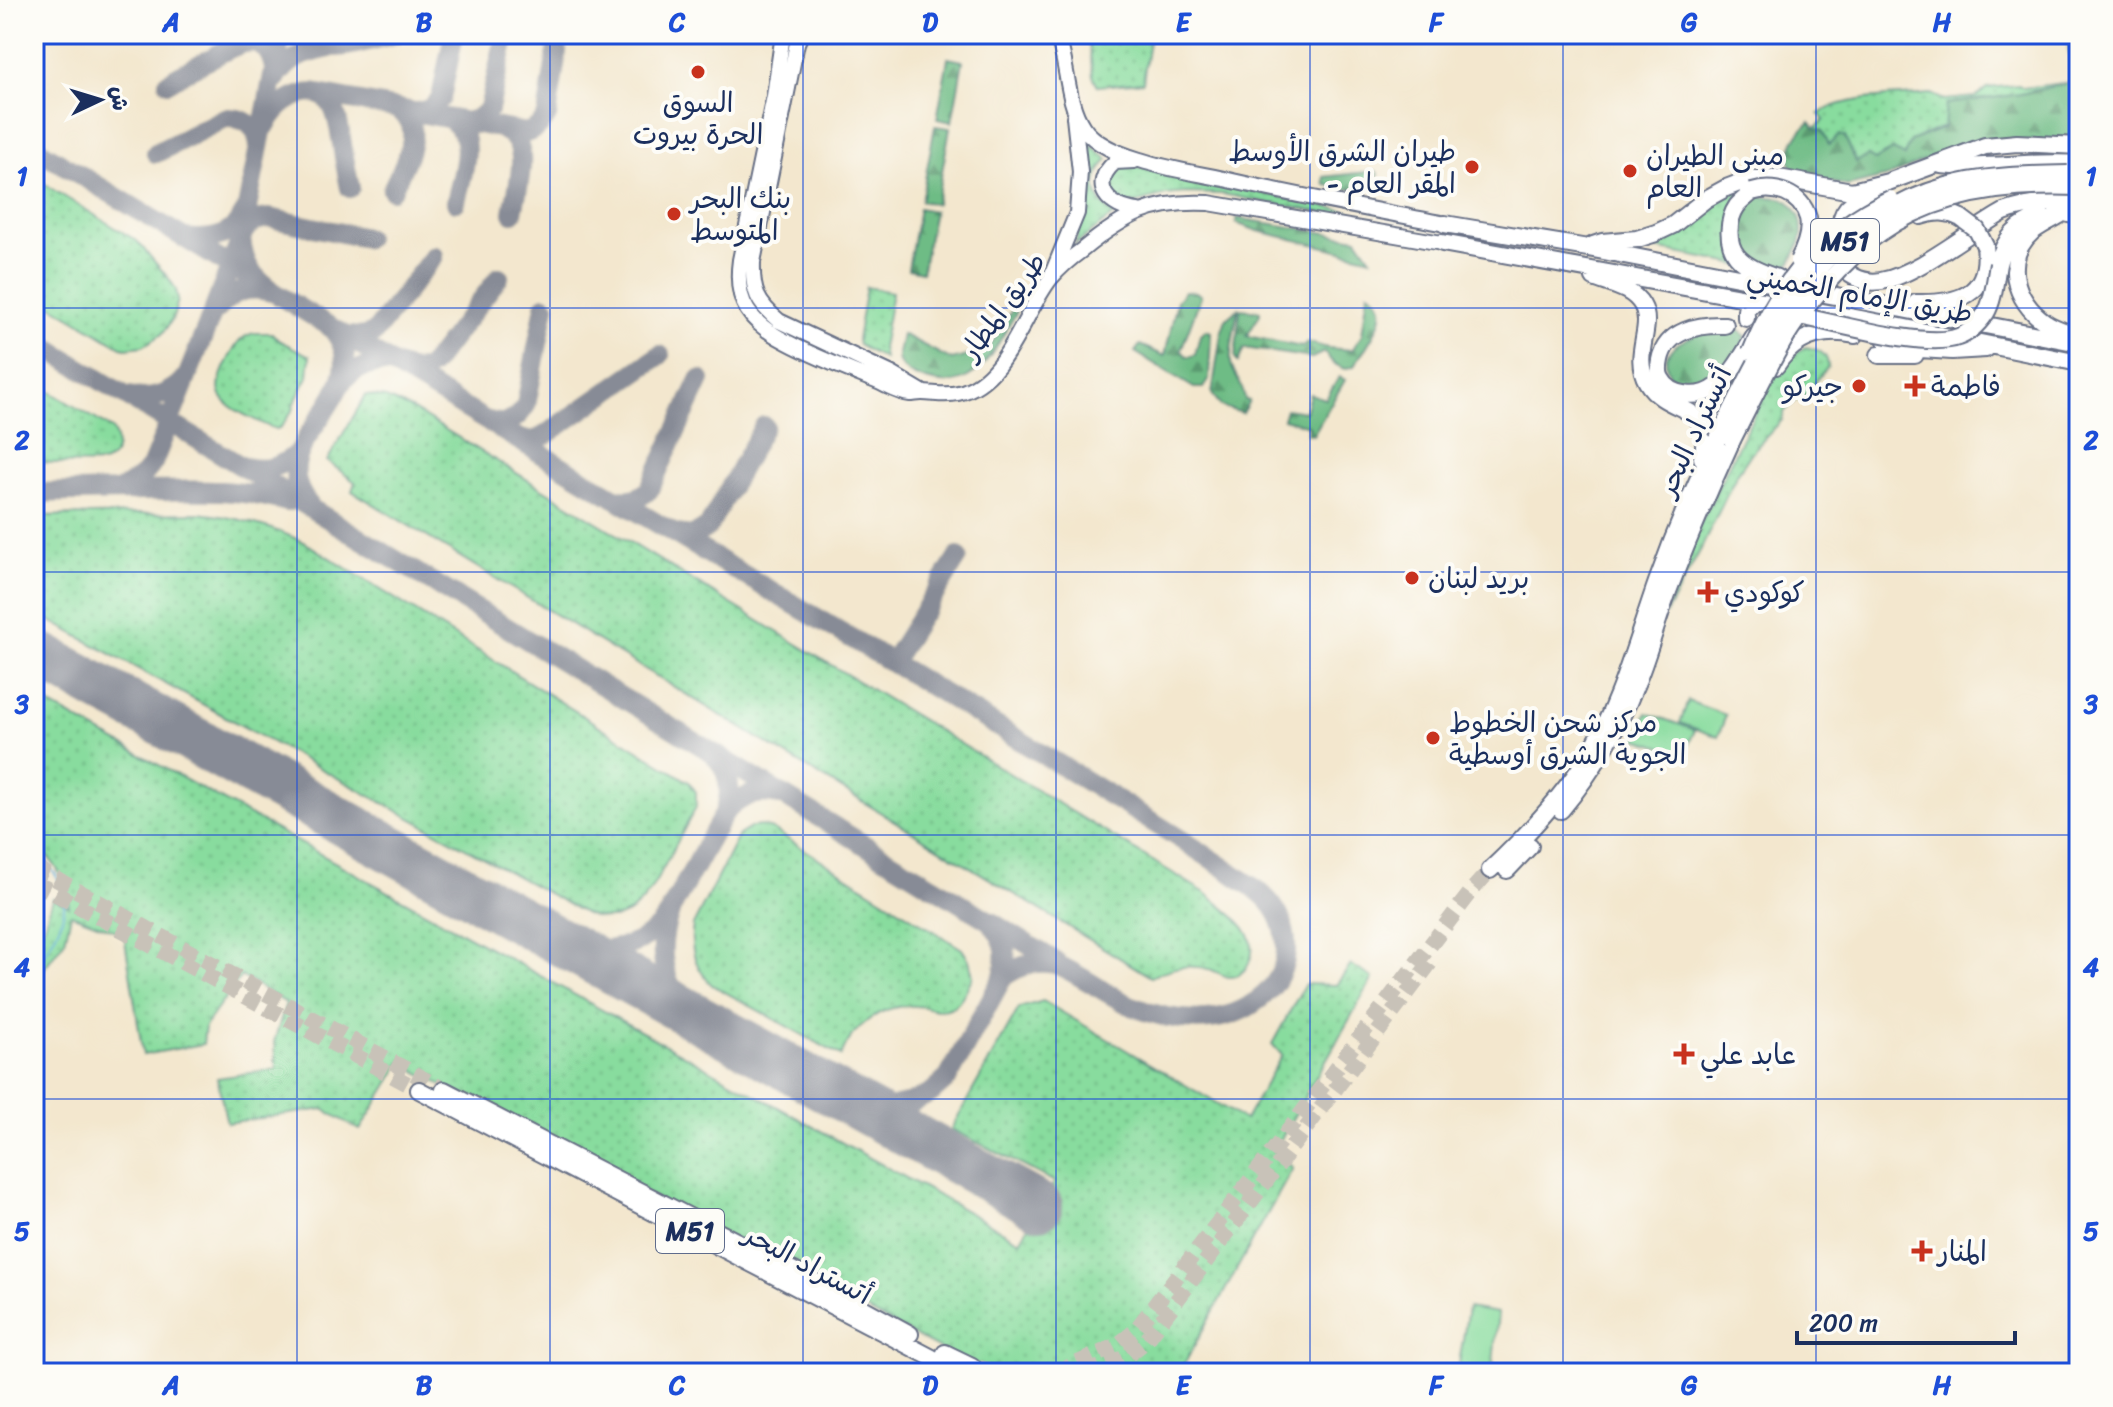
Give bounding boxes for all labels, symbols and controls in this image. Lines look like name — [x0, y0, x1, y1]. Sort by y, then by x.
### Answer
text: A — [161, 0, 180, 45]
text: B — [416, 0, 433, 45]
text: C — [668, 0, 686, 45]
text: D — [922, 0, 938, 45]
text: E — [1176, 0, 1193, 45]
text: F — [1428, 0, 1445, 45]
text: G — [1681, 0, 1698, 45]
text: H — [1933, 0, 1952, 45]
north arrow — [60, 60, 140, 140]
marker: السوق الحرة بيروت — [689, 63, 707, 81]
place label: السوق الحرة بيروت — [633, 78, 763, 159]
text: ش — [99, 85, 140, 112]
place label: طيران الشرق الأوسط - المقر العام — [1228, 127, 1456, 208]
place label: مبنى الطيران العام — [1646, 131, 1784, 212]
text: 1 — [16, 153, 28, 199]
text: 1 — [2085, 153, 2097, 199]
marker: طيران الشرق الأوسط - المقر العام — [1463, 158, 1481, 176]
marker: مبنى الطيران العام — [1621, 162, 1639, 180]
place label: بنك البحر المتوسط — [688, 174, 791, 255]
marker: بنك البحر المتوسط — [665, 205, 683, 223]
road number: M51 — [1811, 219, 1879, 263]
street label: طريق المطار — [945, 241, 1059, 372]
street label: طريق الإمام الخميني — [1743, 250, 1977, 338]
street label: أتستراد البحر — [1641, 357, 1746, 507]
place label: جيركو — [1781, 362, 1843, 411]
place label: فاطمة — [1931, 362, 2001, 411]
marker: جيركو — [1850, 377, 1868, 395]
marker: فاطمة — [1906, 377, 1924, 395]
text: 2 — [13, 417, 30, 463]
text: 2 — [2082, 417, 2099, 463]
place label: بريد لبنان — [1428, 554, 1529, 603]
place label: كوكودي — [1724, 568, 1805, 617]
marker: بريد لبنان — [1403, 569, 1421, 587]
marker: كوكودي — [1699, 583, 1717, 601]
text: 3 — [14, 681, 30, 727]
text: 3 — [2083, 681, 2099, 727]
place label: مركز شحن الخطوط الجوية الشرق أوسطية — [1449, 698, 1686, 779]
marker: مركز شحن الخطوط الجوية الشرق أوسطية — [1424, 729, 1442, 747]
text: 4 — [14, 944, 30, 990]
text: 4 — [2083, 944, 2099, 990]
place label: عابد علي — [1700, 1030, 1796, 1079]
marker: عابد علي — [1675, 1045, 1693, 1063]
text: 5 — [14, 1208, 30, 1254]
text: 5 — [2083, 1208, 2099, 1254]
road number: M51 — [656, 1209, 724, 1253]
street label: أتستراد البحر — [733, 1209, 881, 1319]
place label: المنار — [1936, 1227, 1987, 1276]
marker: المنار — [1913, 1242, 1931, 1260]
scale bar — [1797, 1295, 2015, 1345]
text: 200 m — [1809, 1302, 1878, 1344]
text: A — [161, 1362, 180, 1407]
text: B — [416, 1362, 433, 1407]
text: C — [668, 1362, 686, 1407]
text: D — [922, 1362, 938, 1407]
text: E — [1176, 1362, 1193, 1407]
text: F — [1428, 1362, 1445, 1407]
text: G — [1681, 1362, 1698, 1407]
text: H — [1933, 1362, 1952, 1407]

